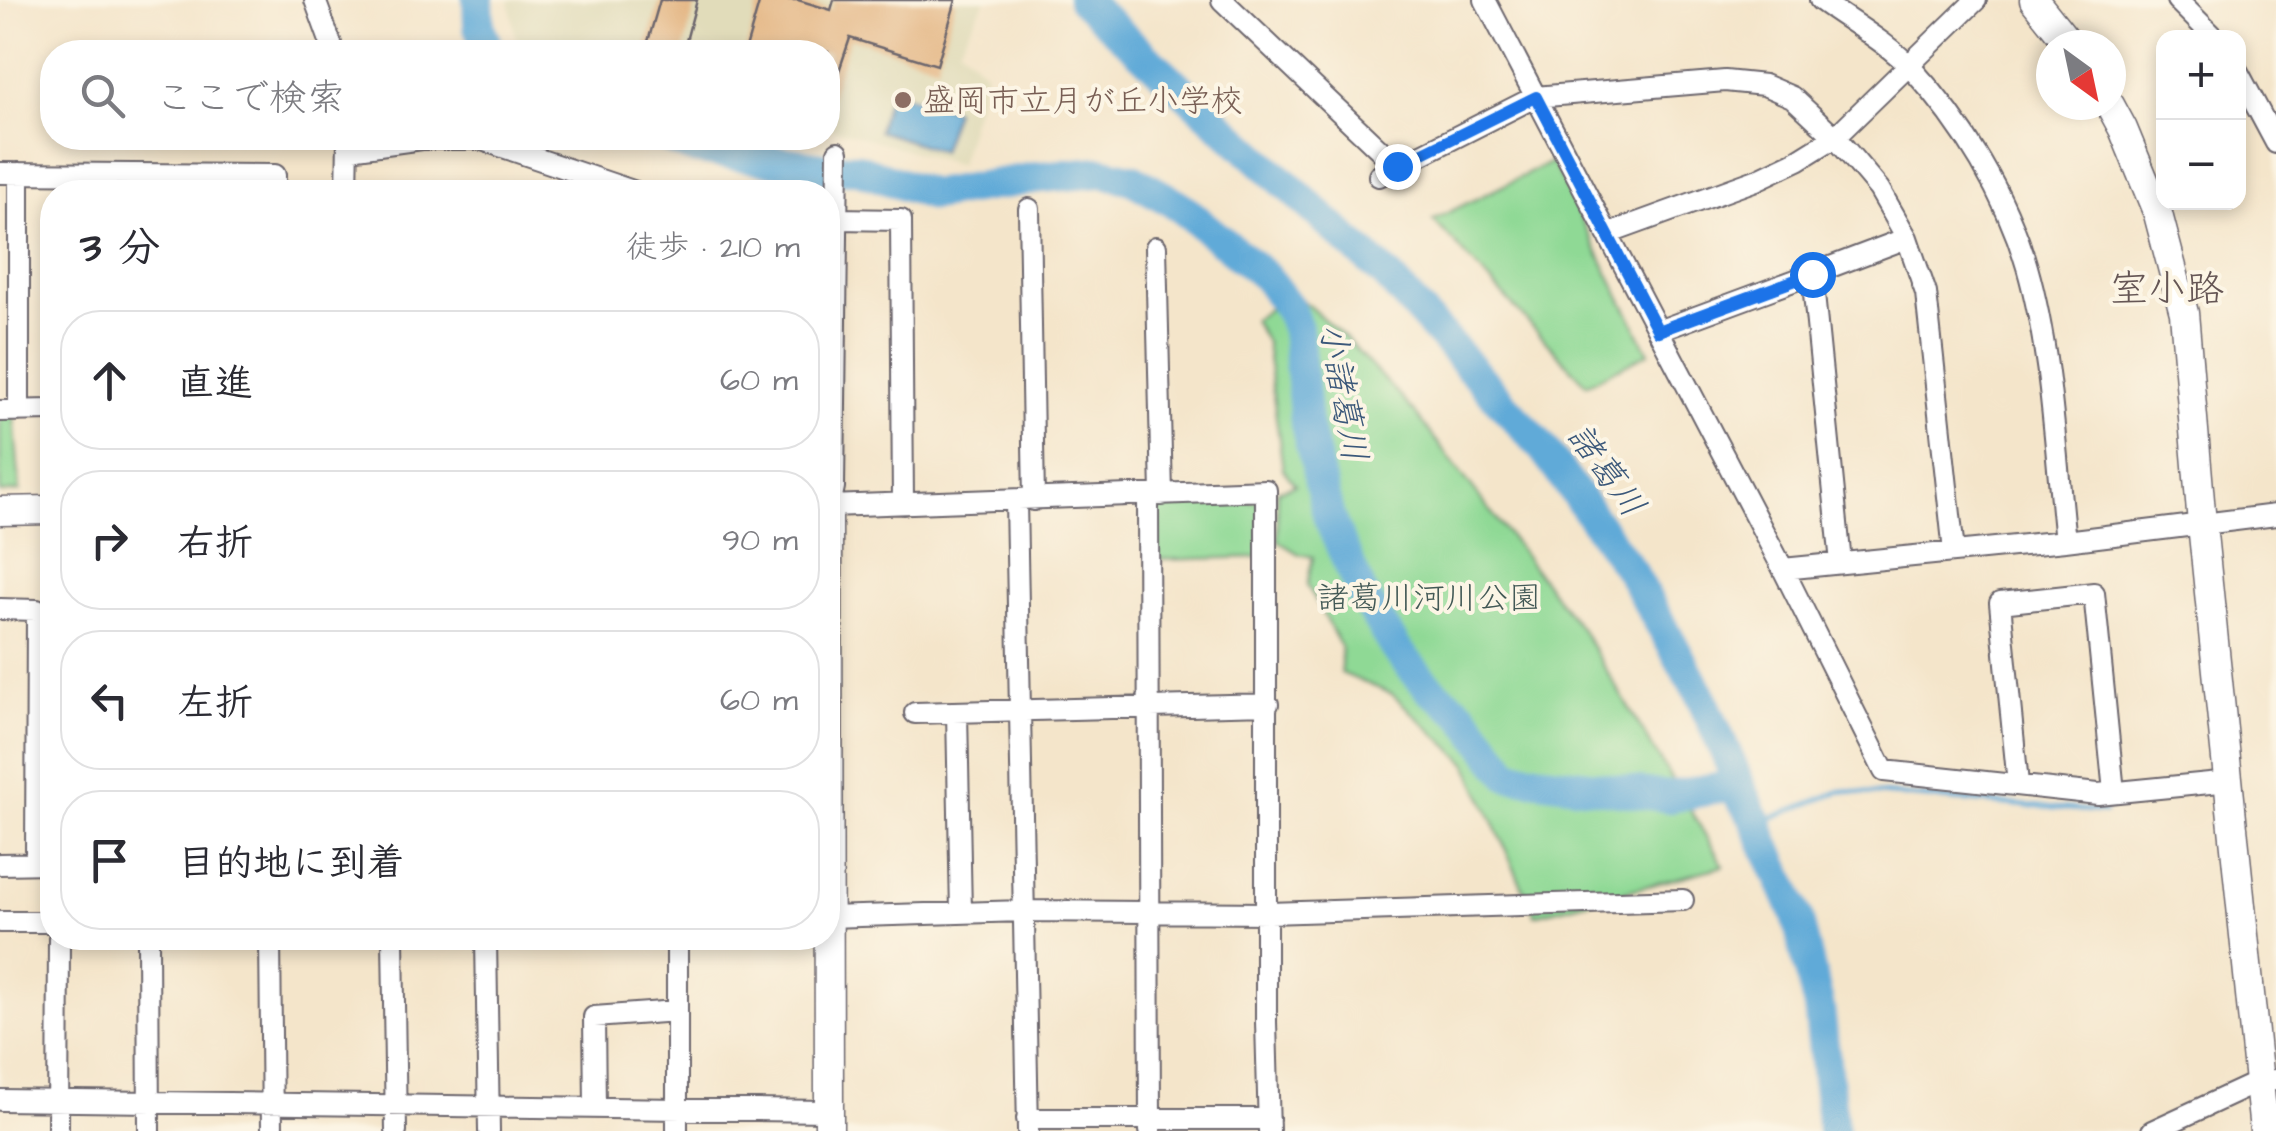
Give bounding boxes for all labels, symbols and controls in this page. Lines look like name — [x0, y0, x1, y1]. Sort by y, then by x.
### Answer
north arrow — [2036, 30, 2126, 120]
map controls — [2156, 30, 2246, 210]
button: + — [2156, 30, 2246, 120]
search box — [40, 40, 840, 150]
icon: search — [75, 68, 130, 123]
text: ここで検索 — [155, 73, 345, 125]
place label: 盛岡市立月が丘小学校 — [923, 79, 1243, 124]
marker: 盛岡市立月が丘小学校 — [892, 89, 914, 111]
button: − — [2156, 120, 2246, 210]
route end — [1375, 144, 1421, 190]
text: 3 分 — [80, 220, 160, 278]
text: 徒歩 · 210 m — [626, 225, 800, 270]
route start — [1790, 252, 1836, 298]
district label: 室小路 — [2110, 264, 2224, 316]
water label: 小諸葛川 — [1306, 319, 1379, 465]
icon: ahead — [82, 353, 137, 408]
text: 直進 — [177, 358, 253, 410]
text: 60 m — [720, 358, 798, 403]
water label: 諸葛川 — [1555, 414, 1656, 528]
icon: right — [82, 513, 137, 568]
text: 右折 — [177, 518, 253, 570]
text: 90 m — [722, 518, 798, 563]
park label: 諸葛川河川公園 — [1317, 576, 1541, 621]
icon: left — [82, 673, 137, 728]
text: 左折 — [177, 678, 253, 730]
text: 60 m — [720, 678, 798, 723]
icon: arrive — [82, 833, 137, 888]
text: 目的地に到着 — [177, 838, 405, 890]

